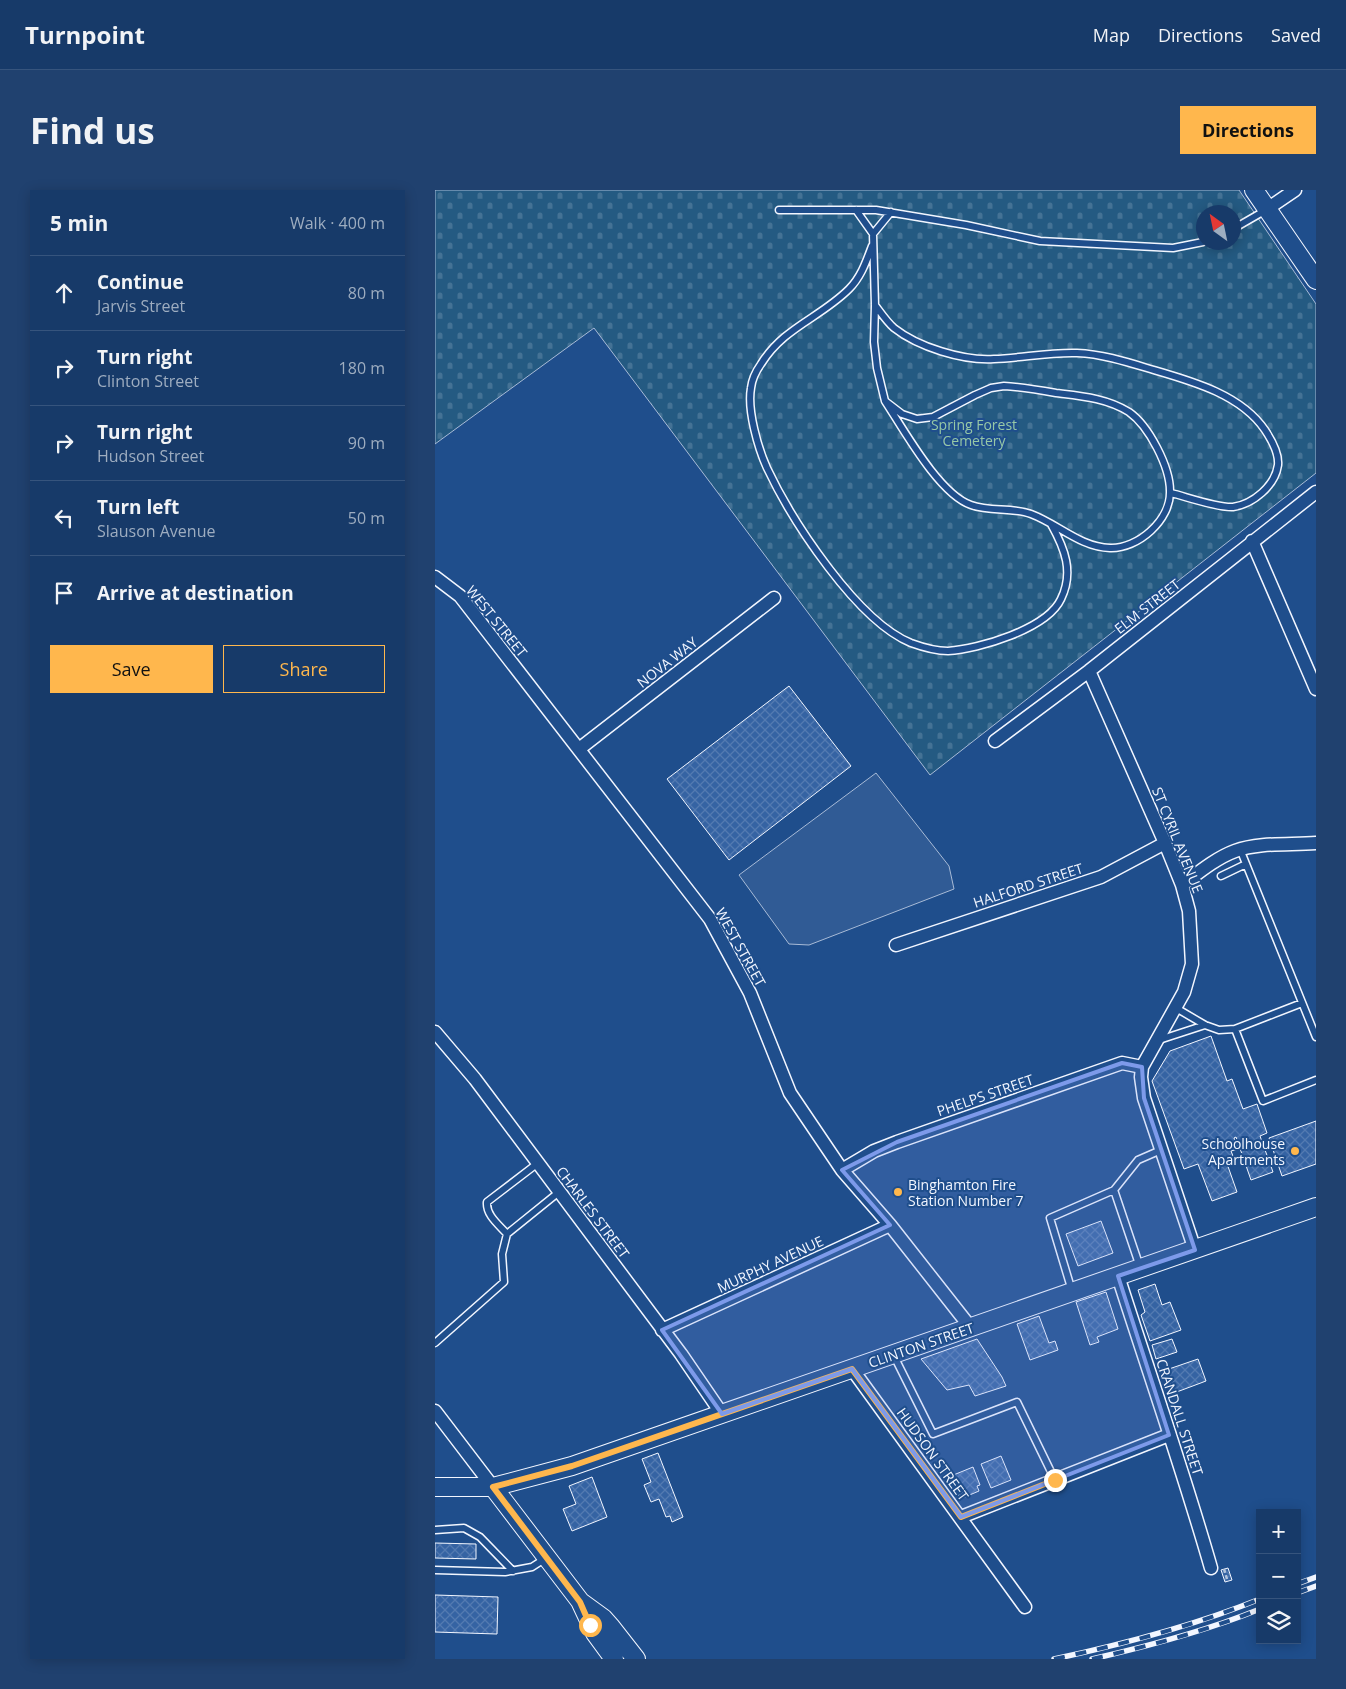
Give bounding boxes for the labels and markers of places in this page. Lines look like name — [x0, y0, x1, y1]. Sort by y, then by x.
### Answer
place label: Schoolhouse Apartments — [1202, 1134, 1285, 1169]
marker: Schoolhouse Apartments — [1289, 1145, 1301, 1157]
place label: Binghamton Fire Station Number 7 — [908, 1175, 1024, 1210]
marker: Binghamton Fire Station Number 7 — [892, 1186, 904, 1198]

